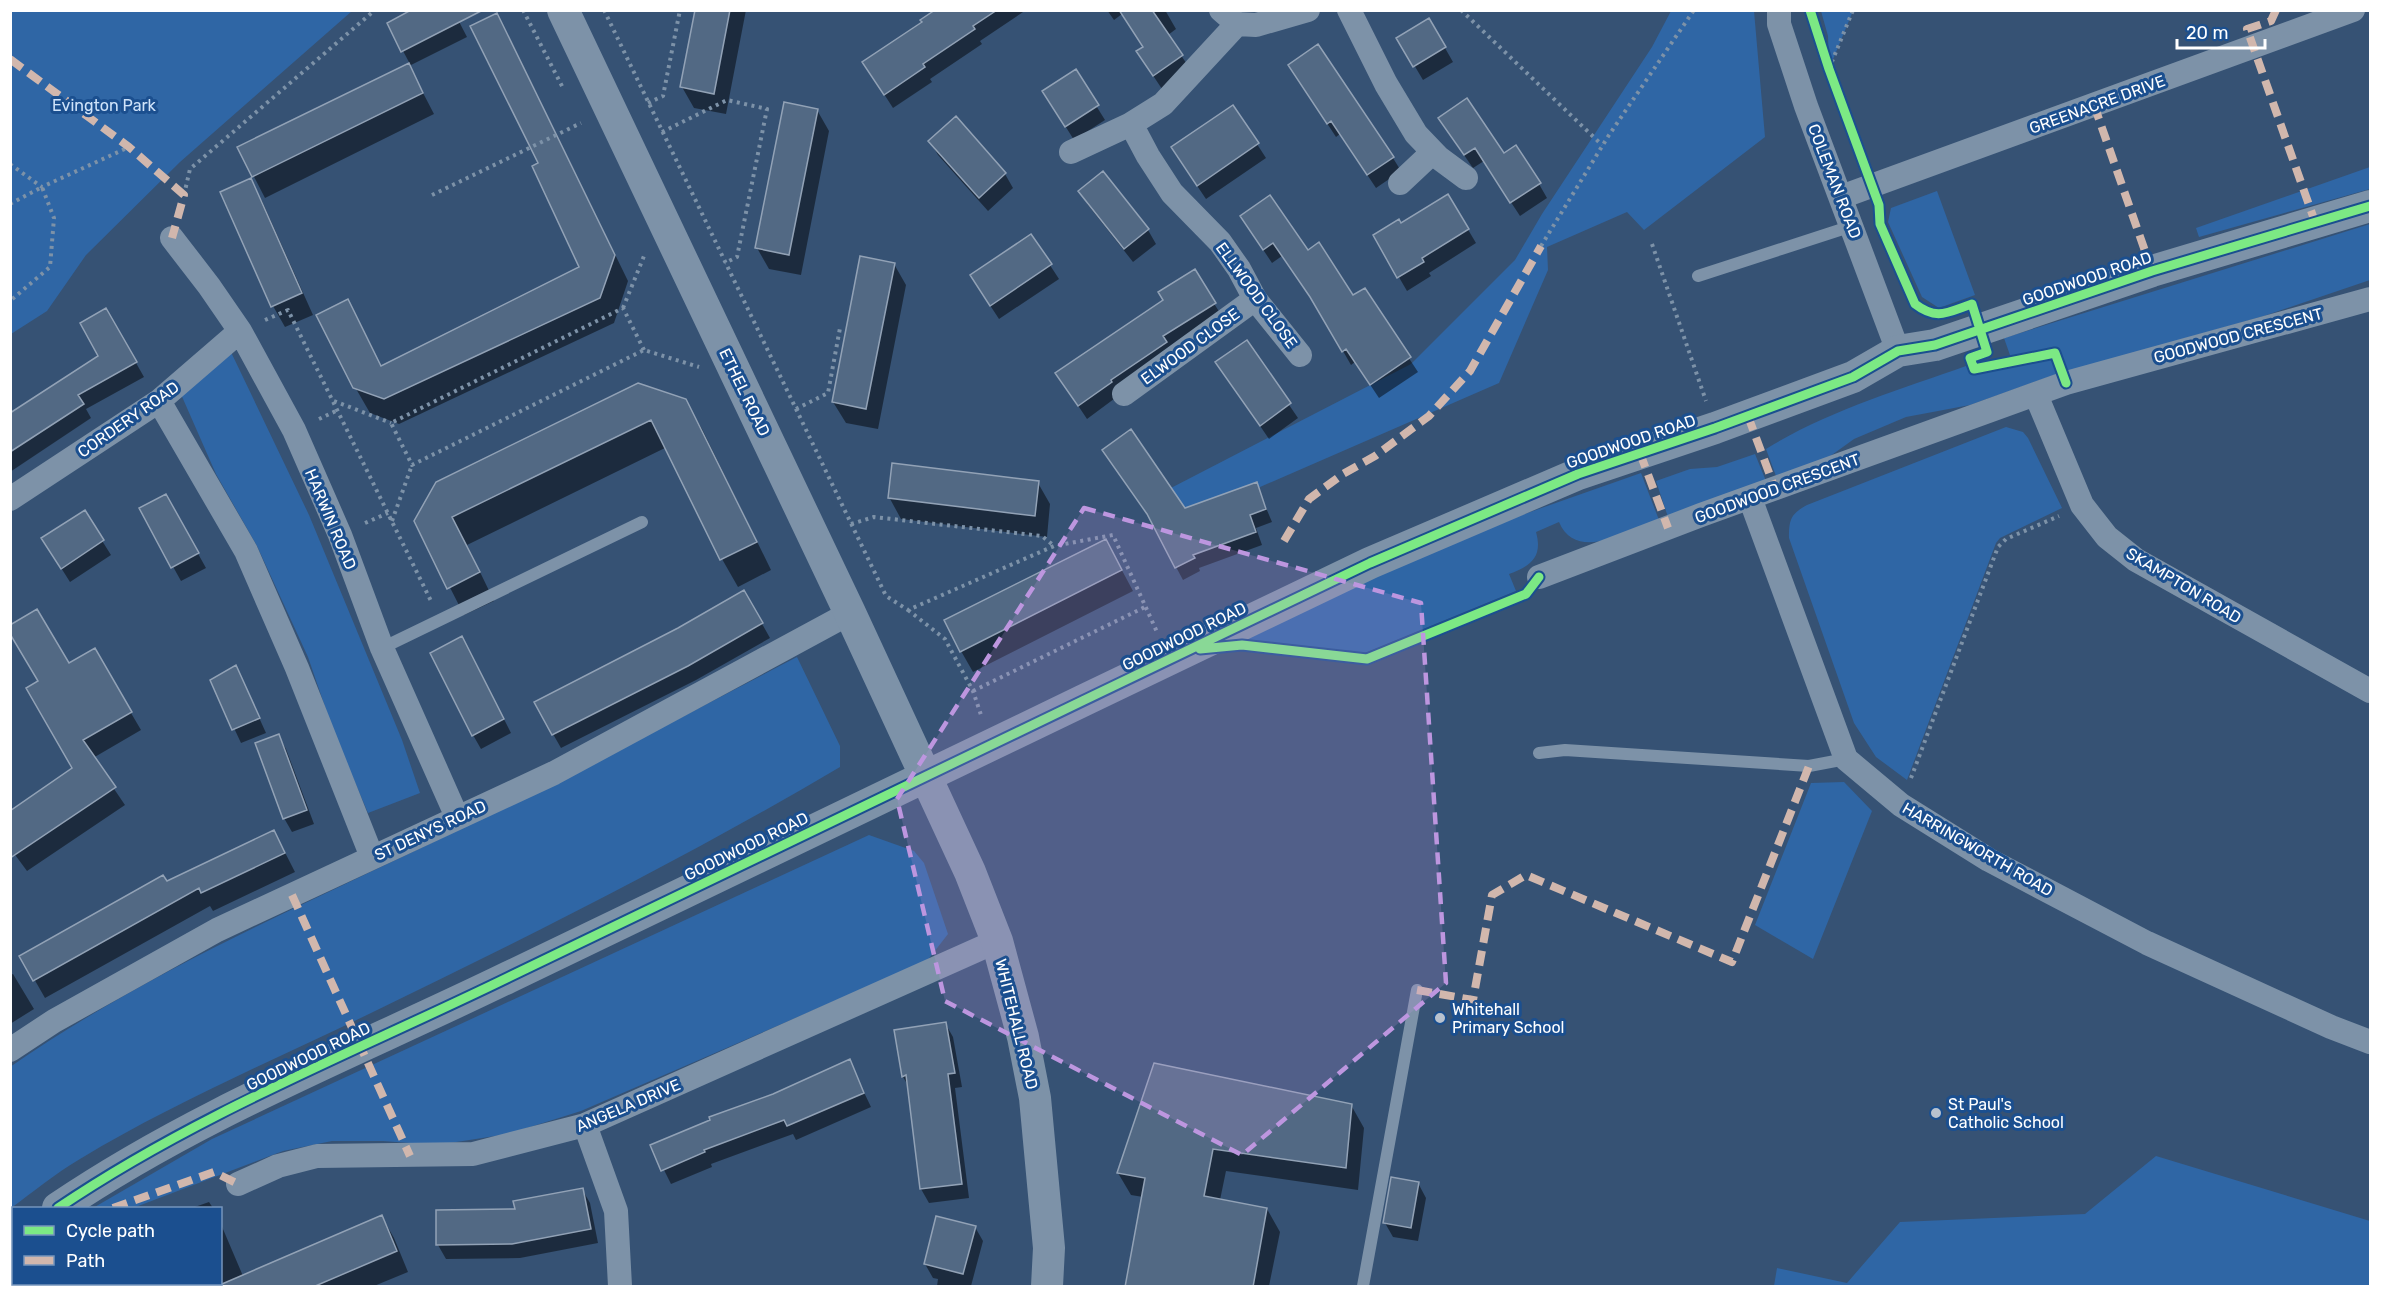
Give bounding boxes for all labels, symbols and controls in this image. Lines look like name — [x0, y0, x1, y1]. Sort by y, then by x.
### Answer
scale bar — [2177, 12, 2266, 50]
text: 20 m — [2186, 22, 2228, 44]
street label: GREENACRE DRIVE — [2027, 71, 2168, 138]
park label: Evington Park — [52, 96, 157, 115]
street label: COLEMAN ROAD — [1804, 121, 1865, 241]
street label: ELLWOOD CLOSE — [1212, 239, 1301, 352]
street label: GOODWOOD ROAD — [2020, 247, 2154, 310]
street label: ELWOOD CLOSE — [1137, 304, 1243, 389]
street label: GOODWOOD CRESCENT — [2152, 304, 2325, 367]
street label: ETHEL ROAD — [715, 345, 774, 439]
street label: CORDERY ROAD — [74, 377, 183, 461]
street label: GOODWOOD ROAD — [1564, 410, 1698, 473]
street label: GOODWOOD CRESCENT — [1692, 450, 1862, 527]
street label: HARWIN ROAD — [301, 466, 360, 572]
street label: SKAMPTON ROAD — [2123, 544, 2245, 627]
street label: GOODWOOD ROAD — [1119, 598, 1249, 675]
street label: ST DENYS ROAD — [371, 796, 489, 865]
street label: HARRINGWORTH ROAD — [1899, 799, 2056, 900]
street label: GOODWOOD ROAD — [681, 808, 811, 885]
street label: WHITEHALL ROAD — [991, 957, 1042, 1091]
place label: Whitehall Primary School — [1452, 1000, 1564, 1037]
marker: Whitehall Primary School — [1433, 1011, 1447, 1025]
street label: GOODWOOD ROAD — [243, 1018, 373, 1095]
street label: ANGELA DRIVE — [573, 1075, 683, 1136]
place label: St Paul's Catholic School — [1948, 1095, 2064, 1132]
marker: St Paul's Catholic School — [1929, 1106, 1943, 1120]
legend — [12, 1207, 222, 1285]
text: Cycle path — [66, 1220, 155, 1242]
text: Path — [66, 1250, 105, 1272]

